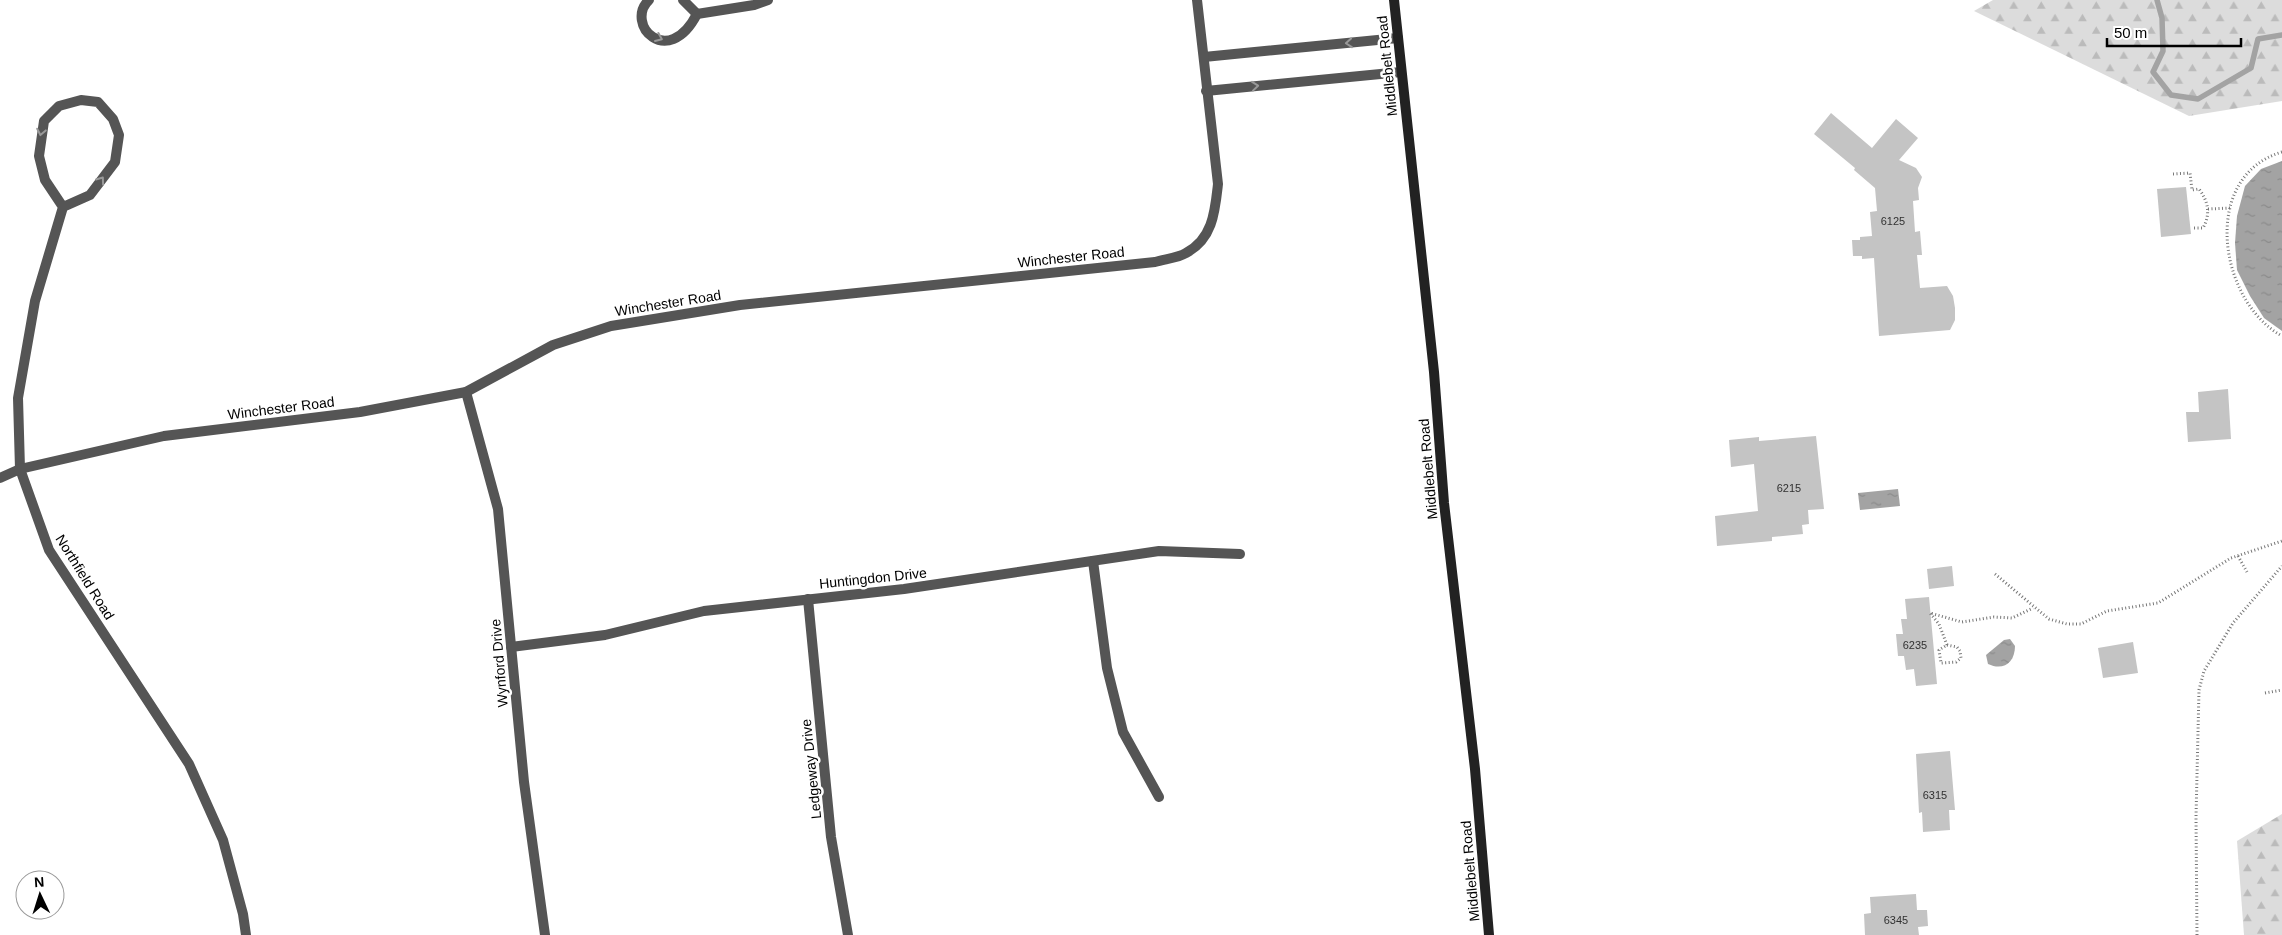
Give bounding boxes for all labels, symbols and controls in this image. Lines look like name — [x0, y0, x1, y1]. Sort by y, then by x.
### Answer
street label: Middlebelt Road — [1374, 15, 1400, 117]
scale bar — [2107, 15, 2241, 47]
text: 50 m — [2114, 24, 2147, 41]
one-way arrow — [654, 32, 663, 42]
one-way arrow — [1345, 37, 1353, 48]
one-way arrow — [1251, 81, 1259, 92]
one-way arrow — [37, 128, 47, 137]
one-way arrow — [96, 177, 104, 186]
house number: 6125 — [1881, 215, 1905, 227]
street label: Winchester Road — [1017, 243, 1125, 271]
street label: Winchester Road — [614, 287, 722, 319]
street label: Winchester Road — [227, 394, 335, 422]
street label: Middlebelt Road — [1416, 418, 1440, 520]
house number: 6215 — [1777, 482, 1801, 494]
street label: Northfield Road — [52, 532, 118, 622]
street label: Huntingdon Drive — [818, 564, 928, 592]
street label: Wynford Drive — [487, 618, 511, 708]
house number: 6235 — [1903, 639, 1927, 651]
street label: Ledgeway Drive — [798, 718, 824, 820]
house number: 6315 — [1923, 789, 1947, 801]
street label: Middlebelt Road — [1458, 820, 1482, 922]
north arrow — [15, 870, 65, 920]
text: N — [33, 874, 45, 890]
house number: 6345 — [1884, 914, 1908, 926]

